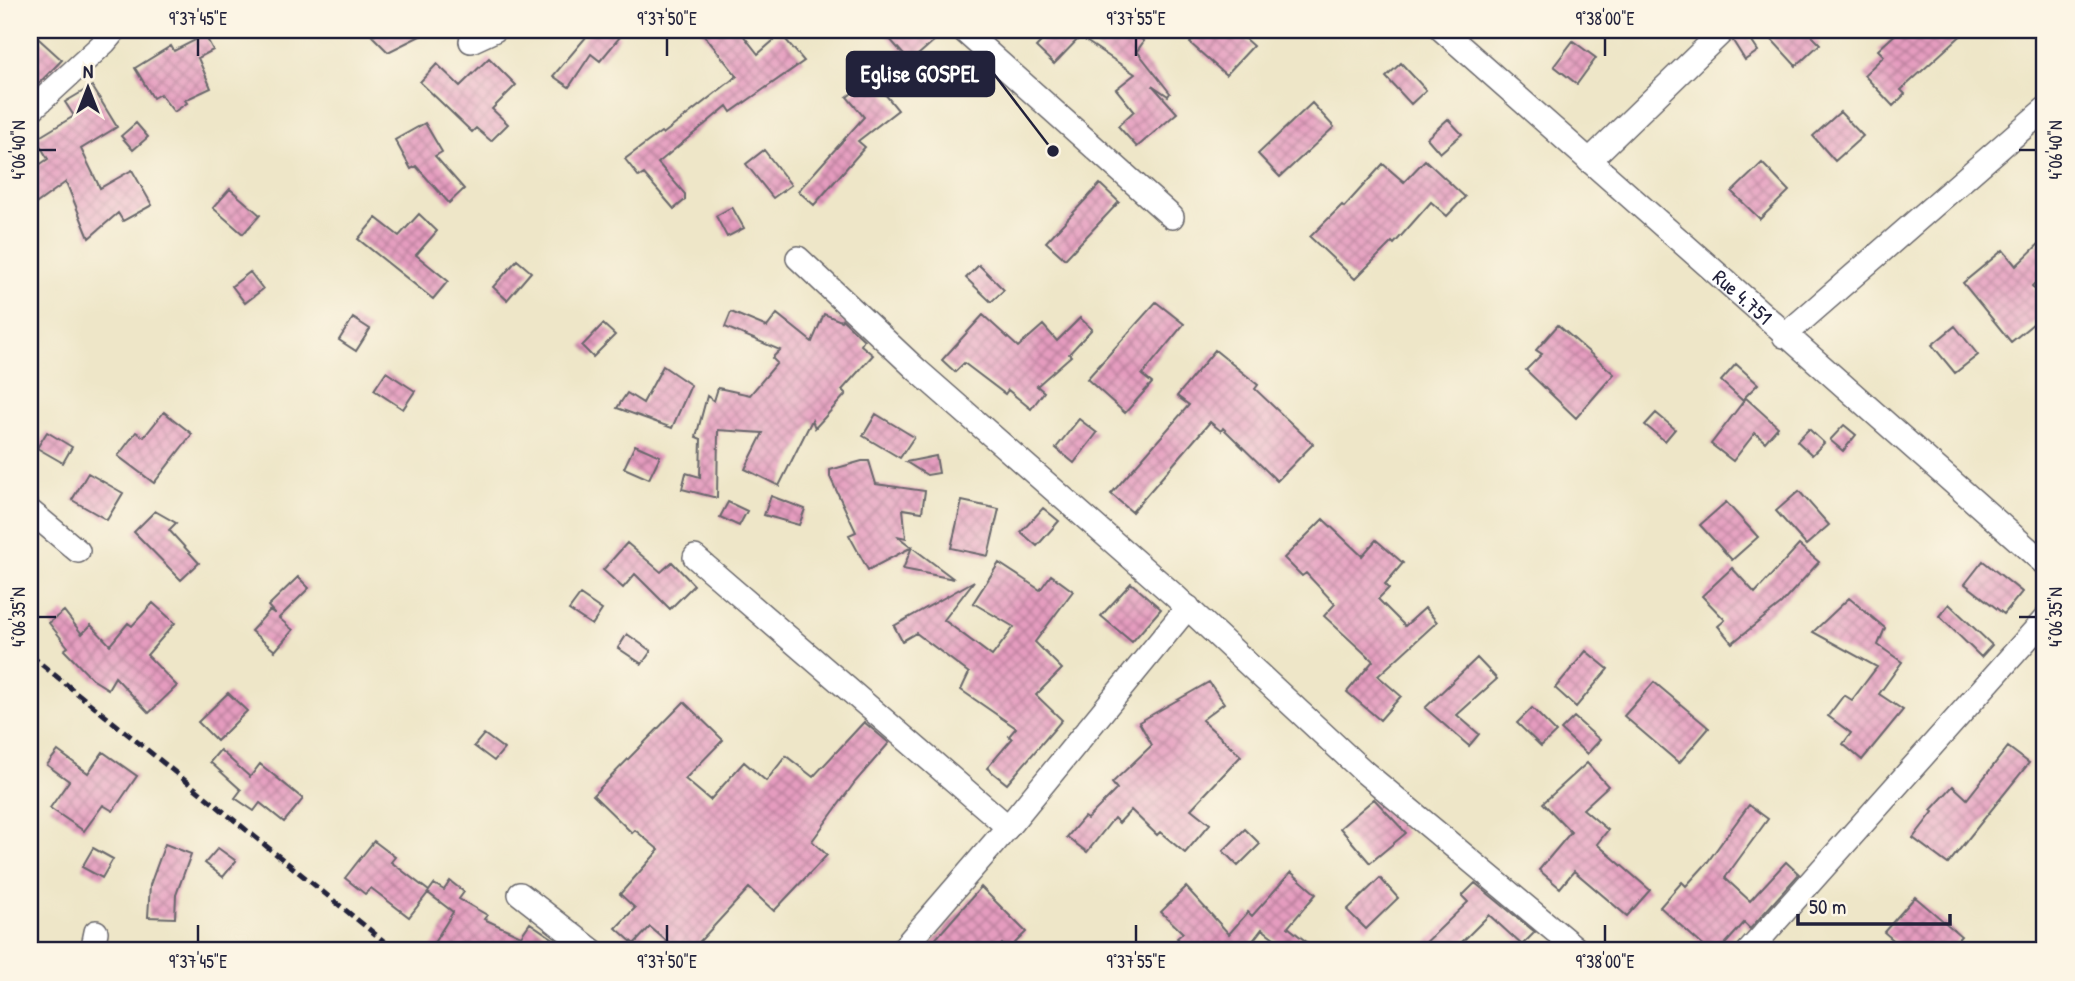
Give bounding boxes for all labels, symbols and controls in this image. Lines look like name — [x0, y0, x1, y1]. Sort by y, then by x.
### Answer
text: 9°37'45"E — [169, 6, 227, 31]
text: 9°37'50"E — [637, 6, 697, 31]
text: 9°37'55"E — [1106, 6, 1166, 31]
text: 9°38'00"E — [1575, 6, 1635, 31]
north arrow — [52, 52, 122, 122]
callout: Eglise GOSPEL — [847, 52, 994, 96]
text: N — [83, 58, 93, 84]
text: Eglise GOSPEL — [860, 58, 980, 90]
text: 4°06'40"N — [6, 121, 31, 179]
text: 4°06'40"N — [2043, 121, 2068, 179]
street label: Rue 4.751 — [1707, 262, 1779, 331]
text: 4°06'35"N — [6, 587, 31, 647]
text: 4°06'35"N — [2043, 587, 2068, 647]
scale bar — [1798, 883, 1951, 927]
text: 50 m — [1809, 892, 1846, 921]
text: 9°37'45"E — [169, 949, 227, 974]
text: 9°37'50"E — [637, 949, 697, 974]
text: 9°37'55"E — [1106, 949, 1166, 974]
text: 9°38'00"E — [1575, 949, 1635, 974]

